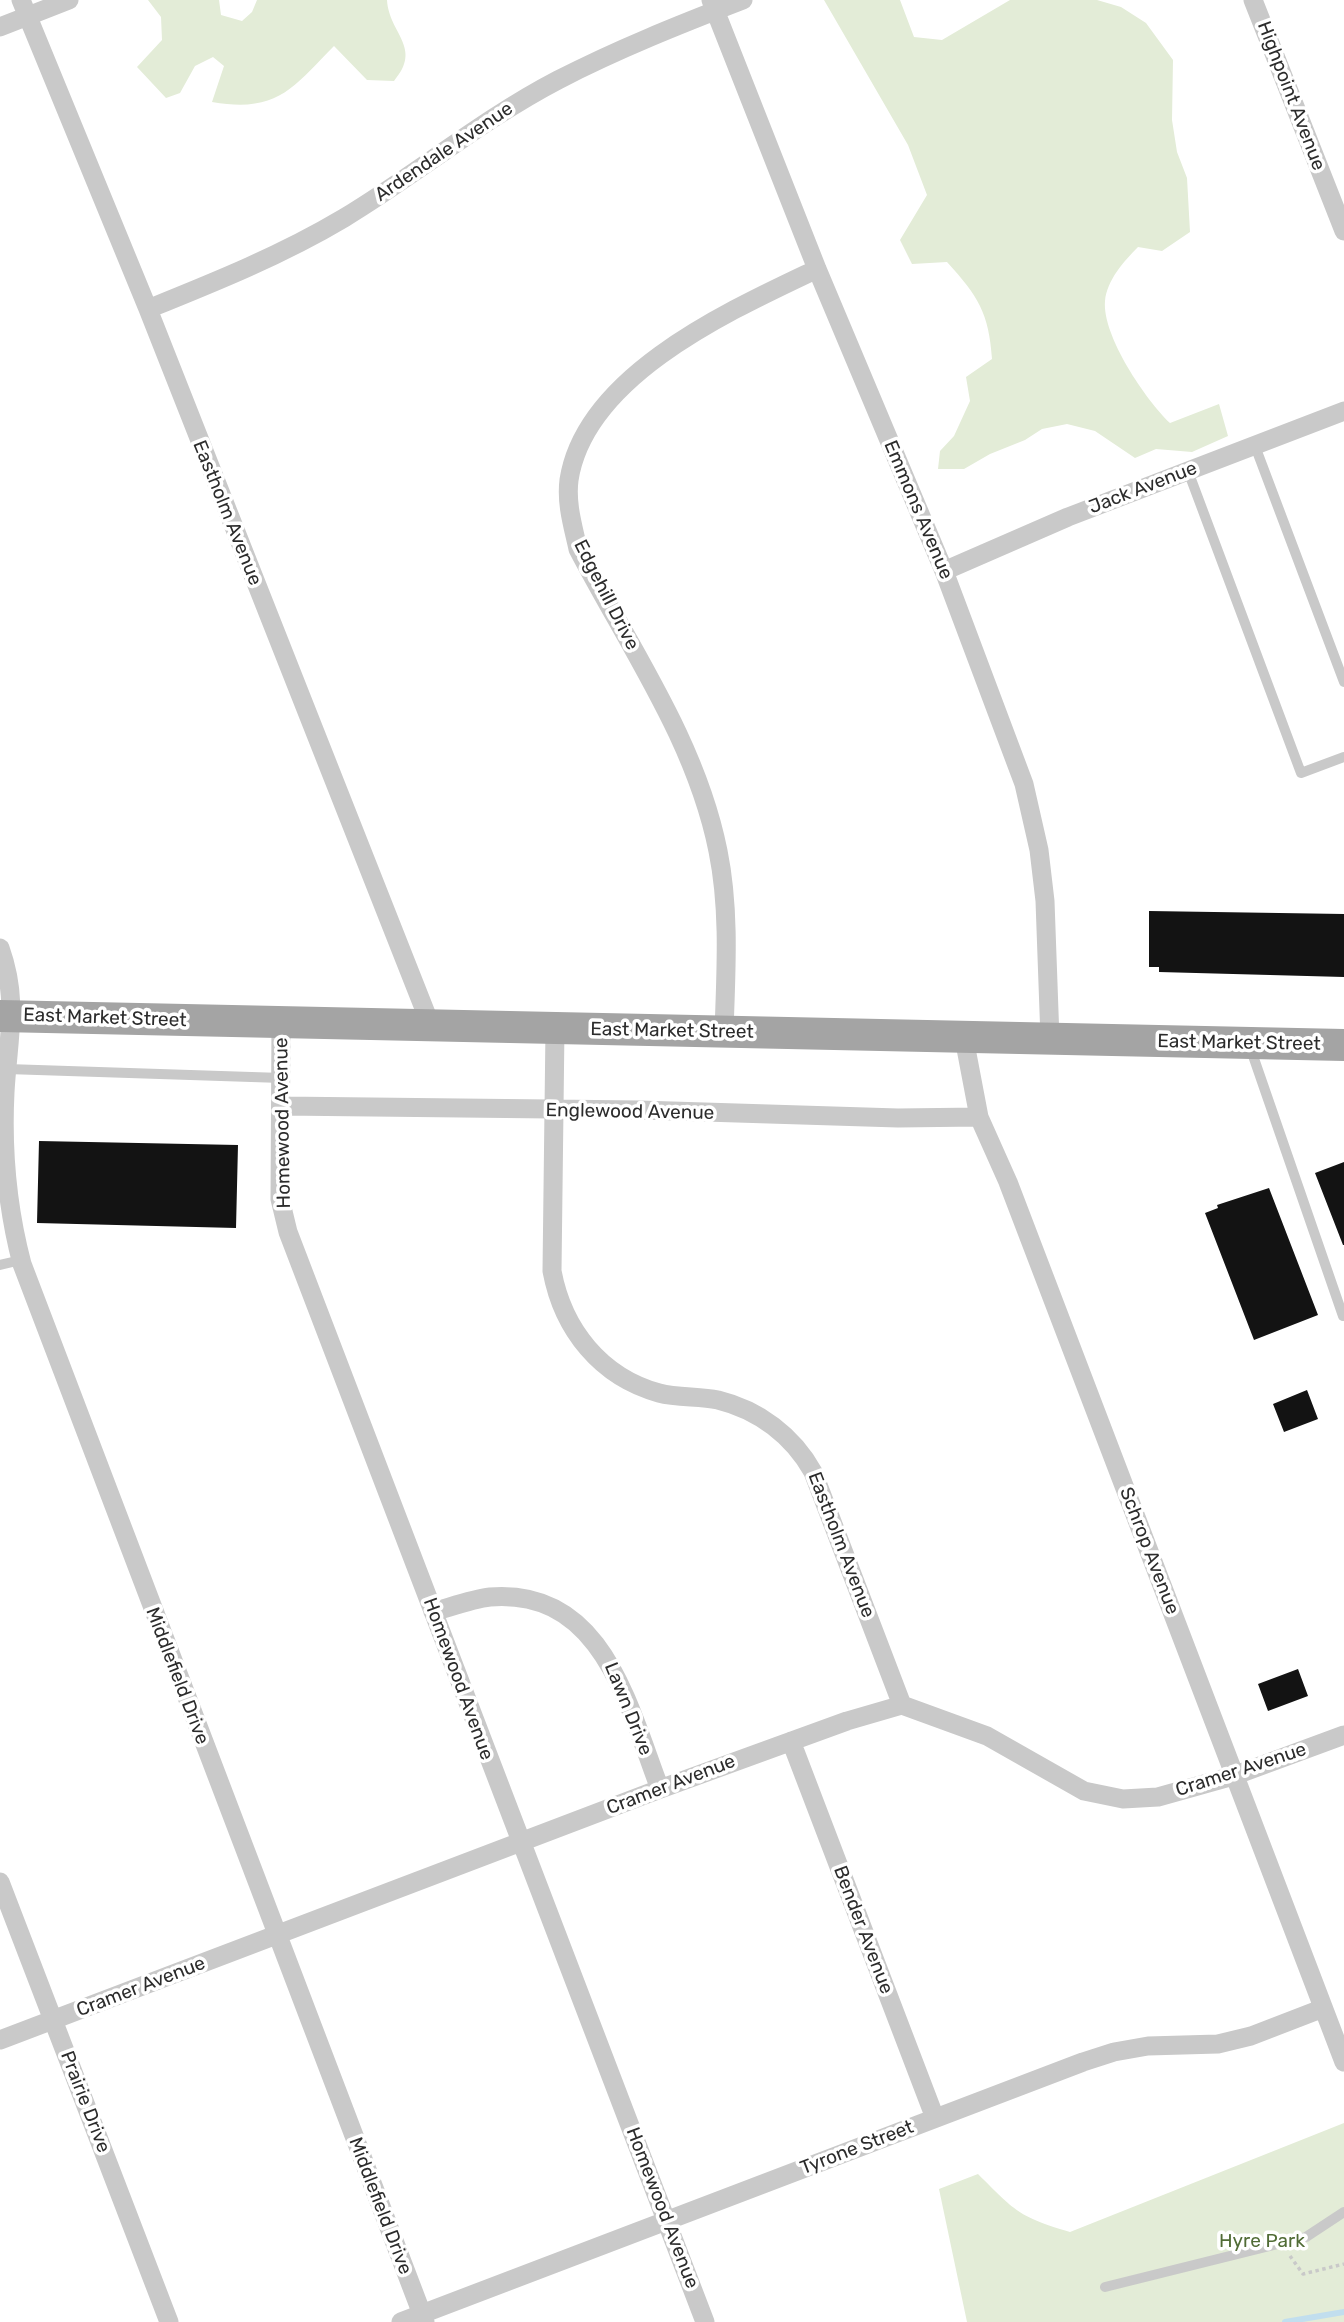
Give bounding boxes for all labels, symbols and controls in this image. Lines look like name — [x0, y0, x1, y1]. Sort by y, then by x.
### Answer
street label: Highpoint Avenue — [1252, 18, 1330, 174]
street label: Ardendale Avenue — [371, 97, 517, 207]
street label: Eastholm Avenue — [188, 437, 266, 589]
street label: Emmons Avenue — [878, 437, 958, 583]
street label: Jack Avenue — [1086, 457, 1200, 519]
street label: Edgehill Drive — [568, 536, 644, 654]
street label: East Market Street — [23, 1004, 187, 1032]
street label: East Market Street — [590, 1018, 754, 1044]
street label: East Market Street — [1157, 1030, 1321, 1056]
street label: Homewood Avenue — [270, 1037, 296, 1209]
street label: Englewood Avenue — [545, 1099, 715, 1125]
street label: Eastholm Avenue — [803, 1469, 879, 1621]
street label: Schrop Avenue — [1114, 1484, 1184, 1618]
street label: Homewood Avenue — [418, 1595, 498, 1763]
street label: Middlefield Drive — [140, 1604, 214, 1748]
street label: Lawn Drive — [599, 1659, 657, 1759]
street label: Cramer Avenue — [1173, 1738, 1309, 1802]
street label: Cramer Avenue — [603, 1750, 739, 1820]
street label: Bender Avenue — [828, 1863, 898, 1997]
street label: Cramer Avenue — [73, 1952, 209, 2022]
street label: Prairie Drive — [55, 2048, 115, 2156]
street label: Tyrone Street — [797, 2116, 917, 2180]
street label: Homewood Avenue — [621, 2124, 703, 2292]
street label: Middlefield Drive — [343, 2134, 417, 2278]
park label: Hyre Park — [1219, 2231, 1305, 2253]

